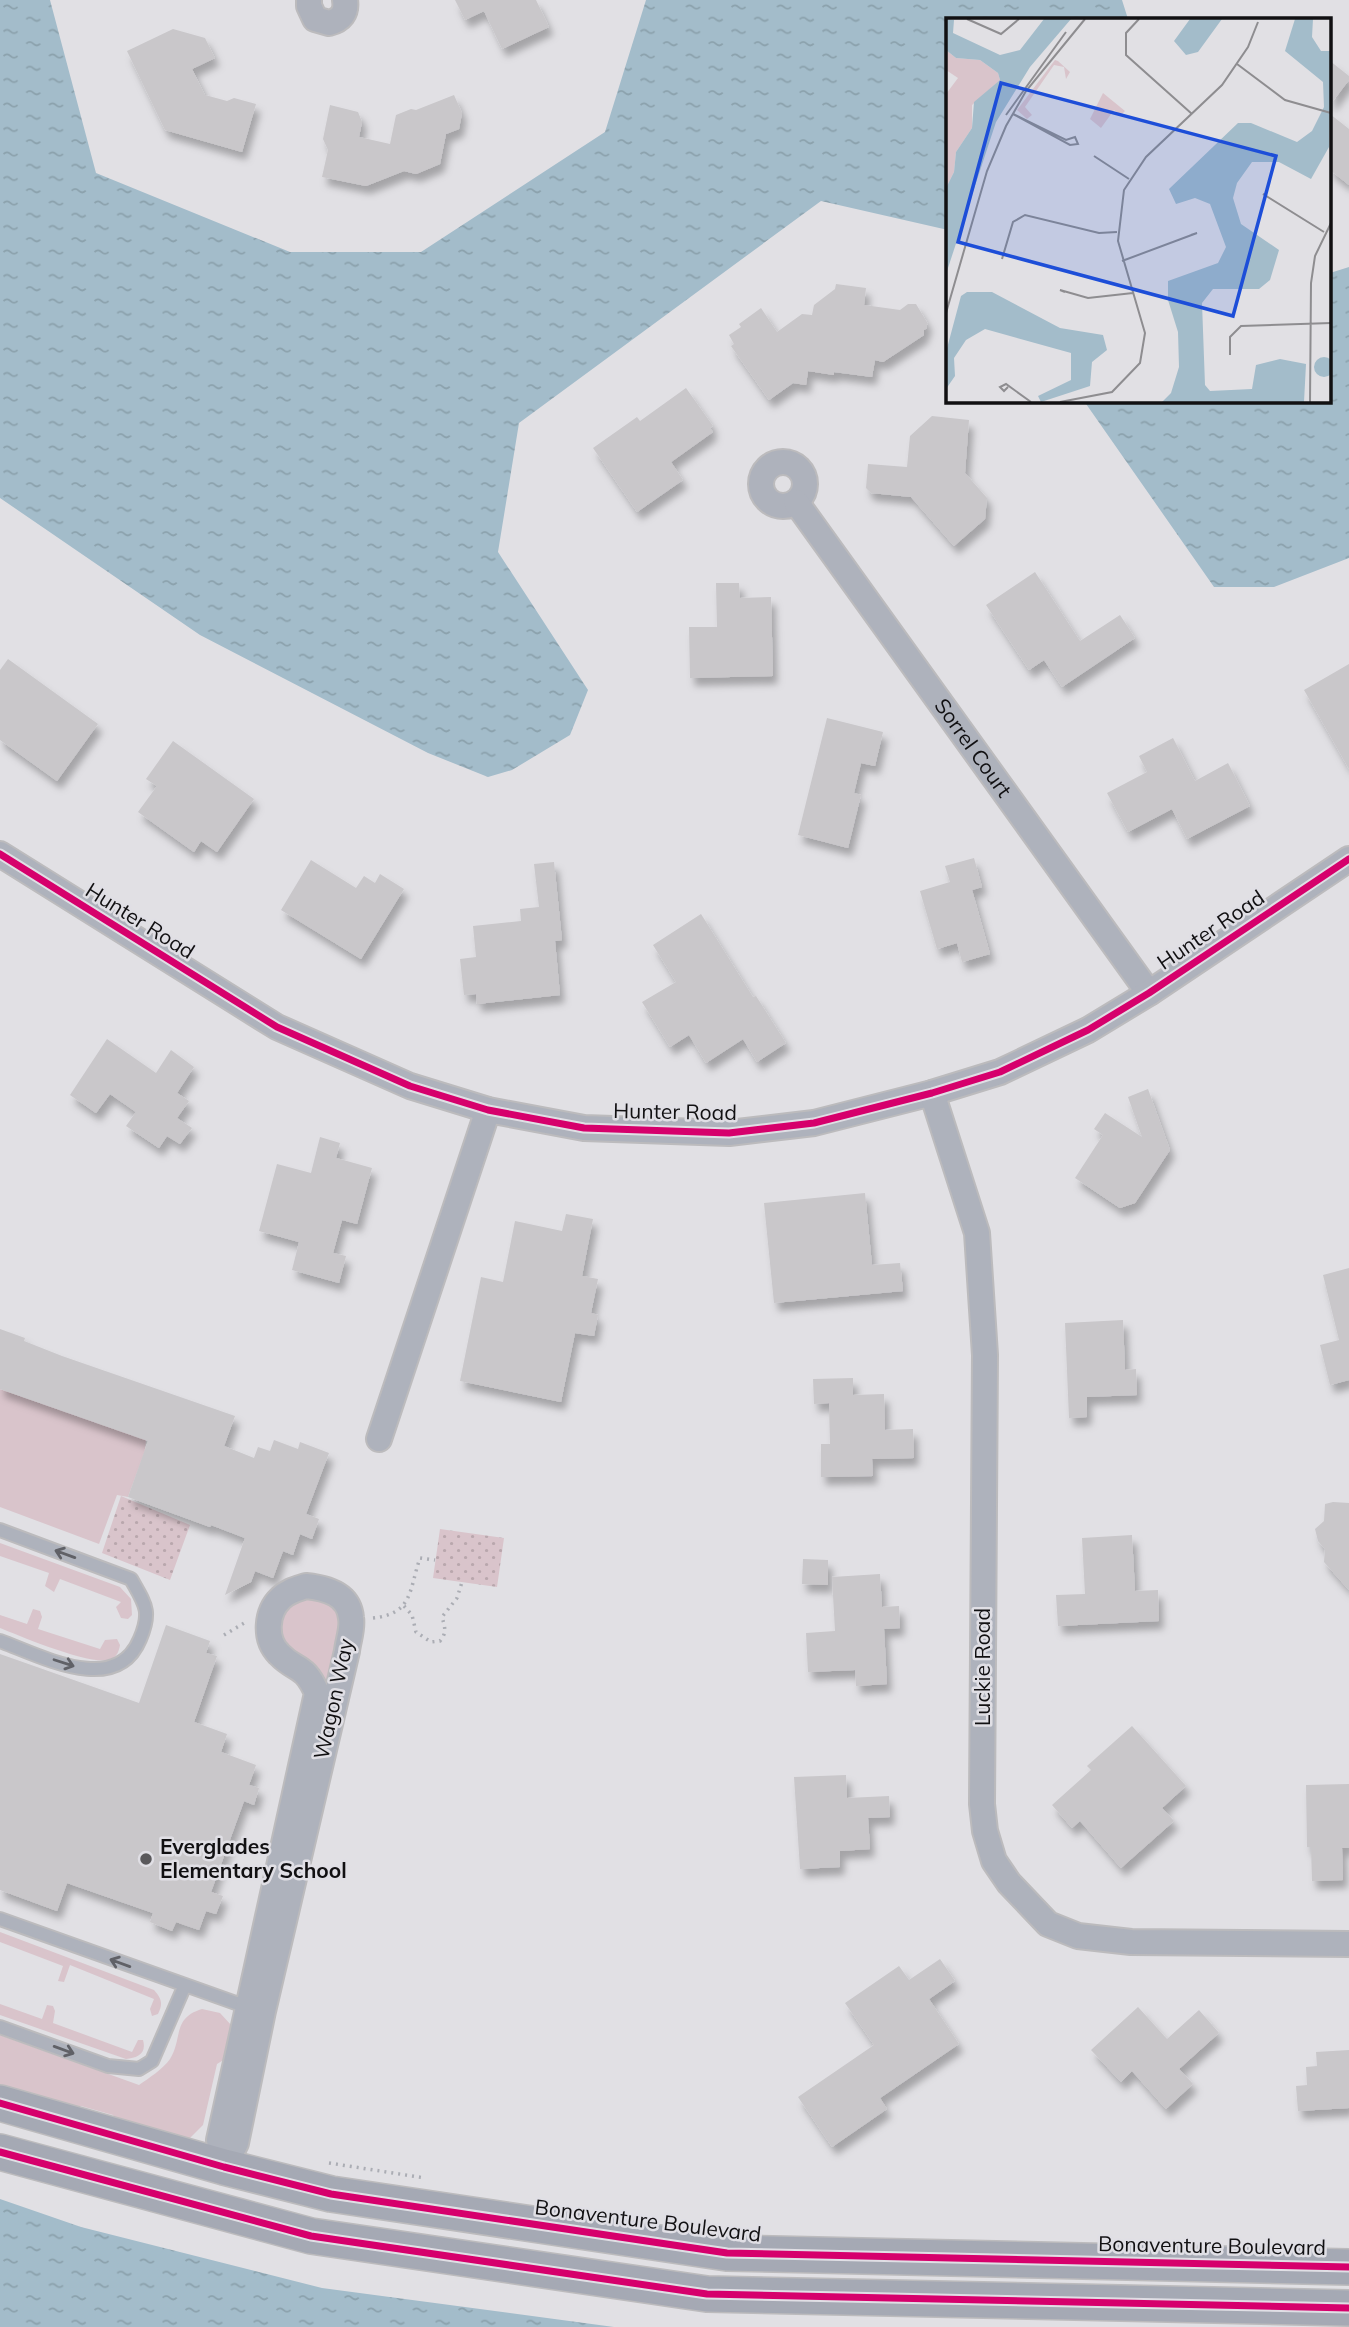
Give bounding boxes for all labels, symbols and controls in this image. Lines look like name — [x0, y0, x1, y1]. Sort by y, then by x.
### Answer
inset map — [946, 18, 1332, 402]
street label: Sorrel Court — [929, 693, 1018, 802]
street label: Hunter Road — [81, 876, 200, 964]
street label: Hunter Road — [1152, 884, 1269, 975]
street label: Hunter Road — [613, 1097, 737, 1125]
one-way arrow — [54, 1547, 76, 1559]
street label: Luckie Road — [969, 1608, 995, 1726]
street label: Wagon Way — [308, 1636, 359, 1762]
one-way arrow — [53, 1658, 75, 1671]
place label: Everglades Elementary School — [160, 1833, 347, 1883]
marker: Everglades Elementary School — [138, 1851, 154, 1867]
one-way arrow — [110, 1955, 132, 1968]
one-way arrow — [53, 2045, 75, 2057]
street label: Bonaventure Boulevard — [533, 2193, 763, 2247]
street label: Bonaventure Boulevard — [1098, 2230, 1326, 2260]

